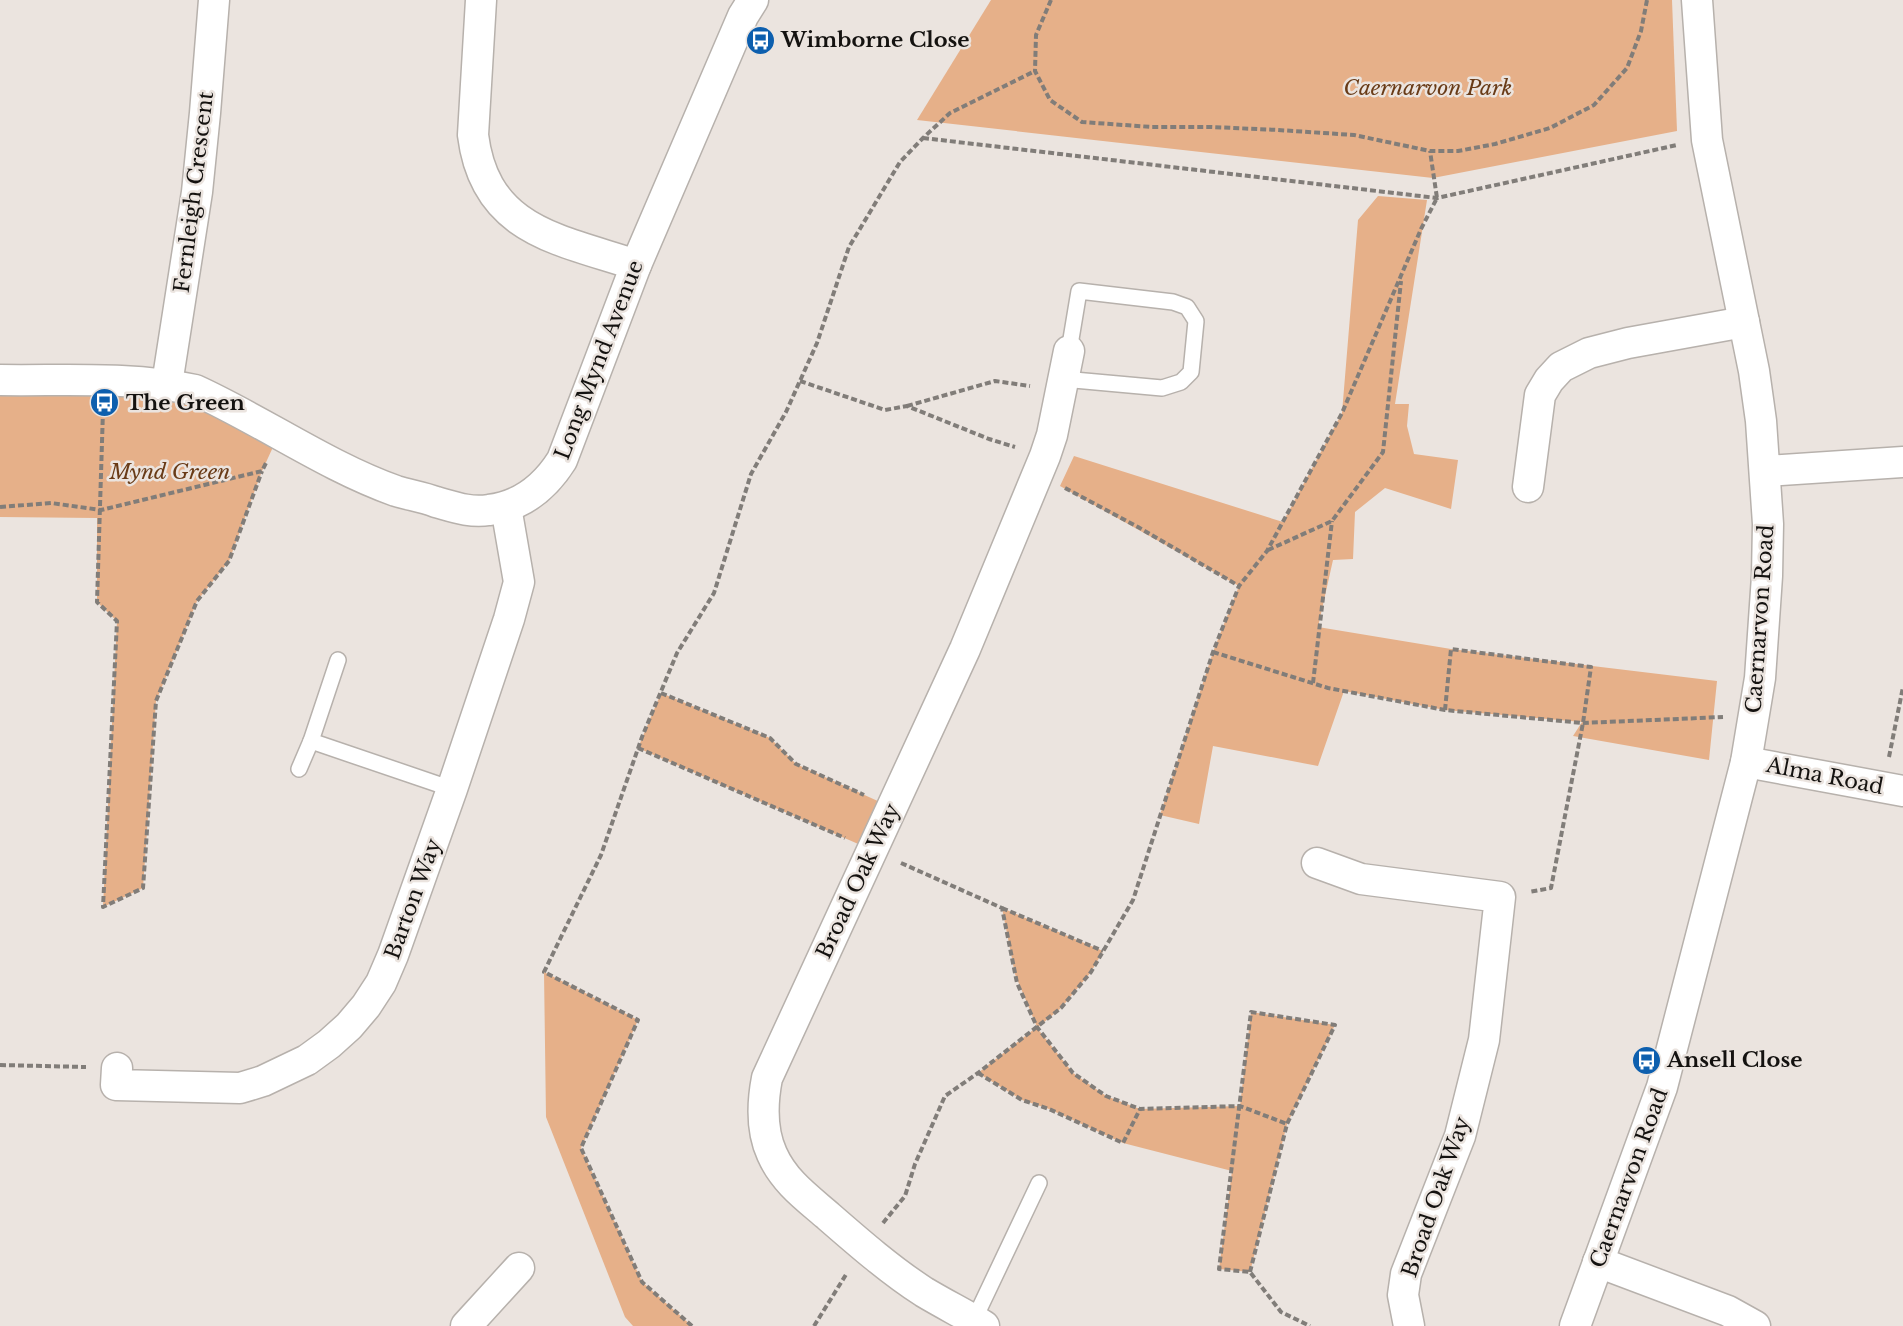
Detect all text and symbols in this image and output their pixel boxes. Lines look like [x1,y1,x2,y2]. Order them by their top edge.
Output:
bus stop icon: Wimborne Close [744,24,776,56]
place label: Wimborne Close [780,27,970,53]
park label: Caernarvon Park [1344,75,1512,101]
street label: Fernleigh Crescent [169,90,219,294]
street label: Long Mynd Avenue [549,257,649,463]
bus stop icon: The Green [89,387,121,419]
place label: The Green [126,390,245,416]
park label: Mynd Green [109,459,230,485]
street label: Caernarvon Road [1740,524,1780,714]
street label: Alma Road [1763,752,1886,800]
street label: Broad Oak Way [811,799,906,963]
street label: Barton Way [379,835,447,963]
bus stop icon: Ansell Close [1630,1044,1662,1076]
place label: Ansell Close [1666,1047,1803,1073]
street label: Caernarvon Road [1584,1085,1674,1271]
street label: Broad Oak Way [1396,1113,1476,1281]

